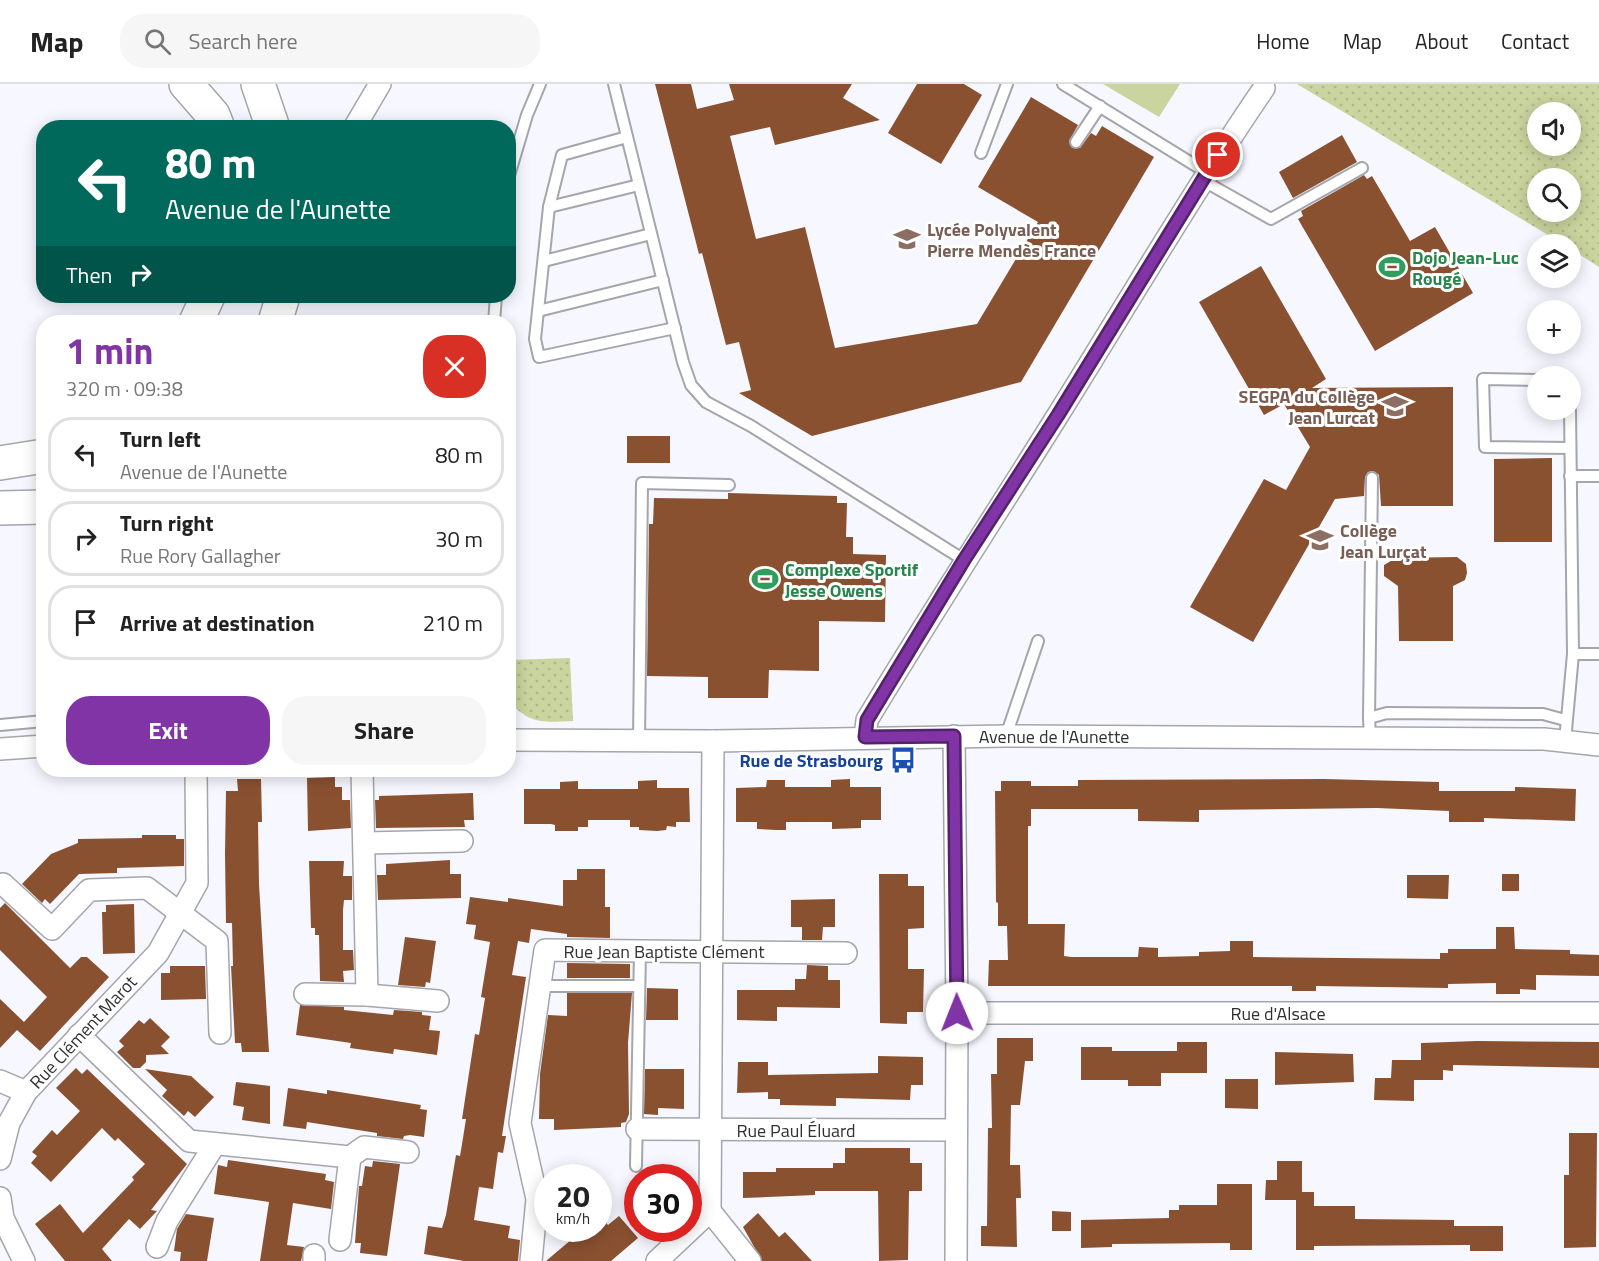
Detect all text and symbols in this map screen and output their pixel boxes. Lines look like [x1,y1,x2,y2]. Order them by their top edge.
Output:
search box [120,14,540,68]
text: Map [30,20,84,63]
text: Search here [189,24,298,58]
icon: search [141,25,174,58]
text: Home [1256,25,1310,57]
text: Map [1343,25,1382,57]
text: About [1415,25,1468,57]
text: Contact [1501,25,1569,57]
map controls [1527,102,1581,420]
button: sound [1527,102,1581,156]
pin [1192,129,1243,180]
text: 80 m [165,130,257,194]
icon: arrive [1201,138,1234,171]
icon: left [66,144,144,222]
button: search [1527,168,1581,222]
text: Avenue de l'Aunette [165,188,391,229]
place label: Lycée Polyvalent Pierre Mendès France [927,216,1096,264]
school or university icon: Lycée Polyvalent Pierre Mendès France [892,224,922,254]
button: layers [1527,234,1581,288]
place label: Dojo Jean-Luc Rougé [1412,244,1519,292]
sports icon: Dojo Jean-Luc Rougé [1377,252,1407,282]
text: Then [66,258,112,292]
icon: right [124,258,157,291]
button: + [1527,300,1581,354]
text: 1 min [66,323,153,378]
button: close [423,335,486,398]
button: − [1527,366,1581,420]
text: 320 m · 09:38 [66,373,183,404]
place label: SEGPA du Collège Jean Lurcat [1239,383,1375,431]
school or university icon: SEGPA du Collège Jean Lurcat [1380,391,1410,421]
text: Turn left [120,422,201,456]
icon: left [69,438,102,471]
text: 80 m [435,438,483,472]
text: Avenue de l'Aunette [120,456,287,487]
text: Turn right [120,506,214,540]
place label: Collège Jean Lurçat [1340,517,1427,565]
icon: right [69,522,102,555]
text: 30 m [435,522,483,556]
school or university icon: Collège Jean Lurçat [1305,525,1335,555]
text: Rue Rory Gallagher [120,540,281,571]
place label: Complexe Sportif Jesse Owens [785,556,919,604]
sports icon: Complexe Sportif Jesse Owens [750,564,780,594]
icon: arrive [69,606,102,639]
text: Arrive at destination [120,606,315,640]
text: 210 m [423,606,483,640]
button: Exit [66,696,270,765]
button: Share [282,696,486,765]
street label: Avenue de l'Aunette [979,723,1129,750]
bus stop icon: Rue de Strasbourg [888,745,918,775]
place label: Rue de Strasbourg [739,747,883,774]
street label: Rue Jean Baptiste Clément [563,938,765,965]
street label: Rue Clément Marot [23,969,143,1095]
position arrow [925,981,989,1045]
street label: Rue d'Alsace [1230,1000,1326,1027]
street label: Rue Paul Éluard [736,1117,856,1144]
speed limit sign: 30 [624,1164,702,1242]
text: 20 [556,1173,590,1219]
text: km/h [556,1207,590,1230]

